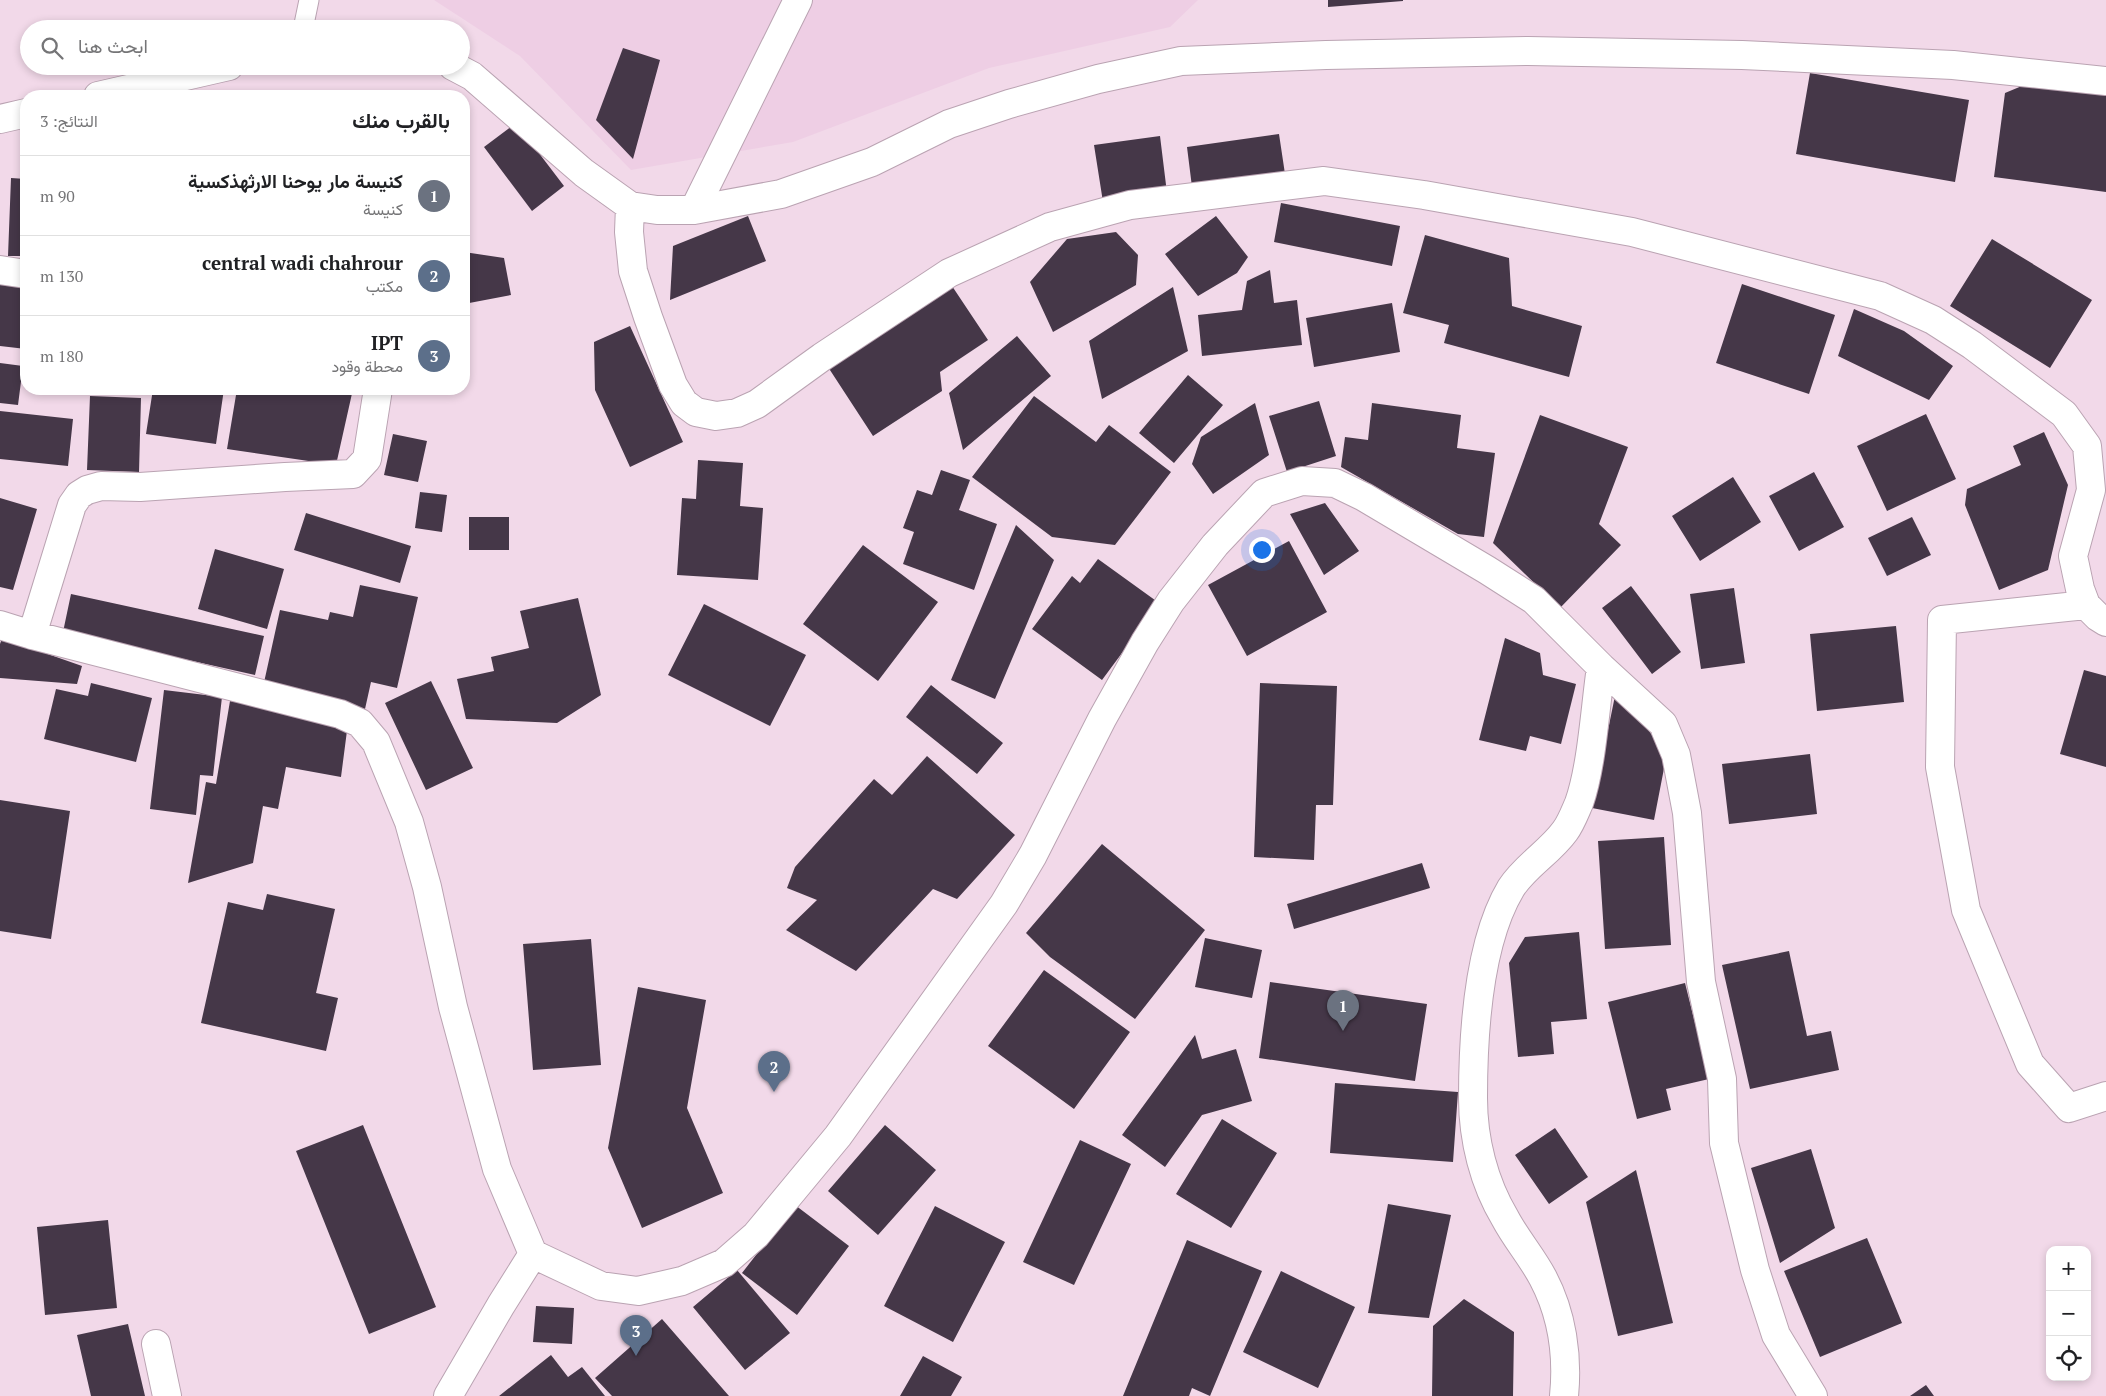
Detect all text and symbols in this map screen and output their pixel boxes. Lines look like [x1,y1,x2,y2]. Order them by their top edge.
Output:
search box [20,20,470,75]
text: ابحث هنا [78,33,148,58]
icon: search [38,34,66,62]
text: بالقرب منك [352,106,450,134]
text: النتائج: 3 [40,110,98,132]
text: كنيسة مار يوحنا الارثهذكسية [188,168,403,193]
text: 90 m [40,185,75,207]
text: 1 [429,185,439,207]
text: كنيسة [363,198,403,220]
text: central wadi chahrour [202,250,403,275]
text: 130 m [40,265,83,287]
text: 2 [429,265,439,287]
text: مكتب [366,275,403,297]
text: IPT [371,330,403,355]
text: 180 m [40,345,83,367]
text: 3 [429,345,439,367]
text: محطة وقود [331,355,403,377]
your location [1249,537,1275,563]
pin: 1 [1327,990,1359,1031]
pin: 2 [758,1051,790,1092]
map controls [2046,1246,2091,1381]
button: + [2046,1246,2091,1291]
button: − [2046,1291,2091,1336]
pin: 3 [620,1315,652,1356]
button: locate [2046,1336,2091,1381]

